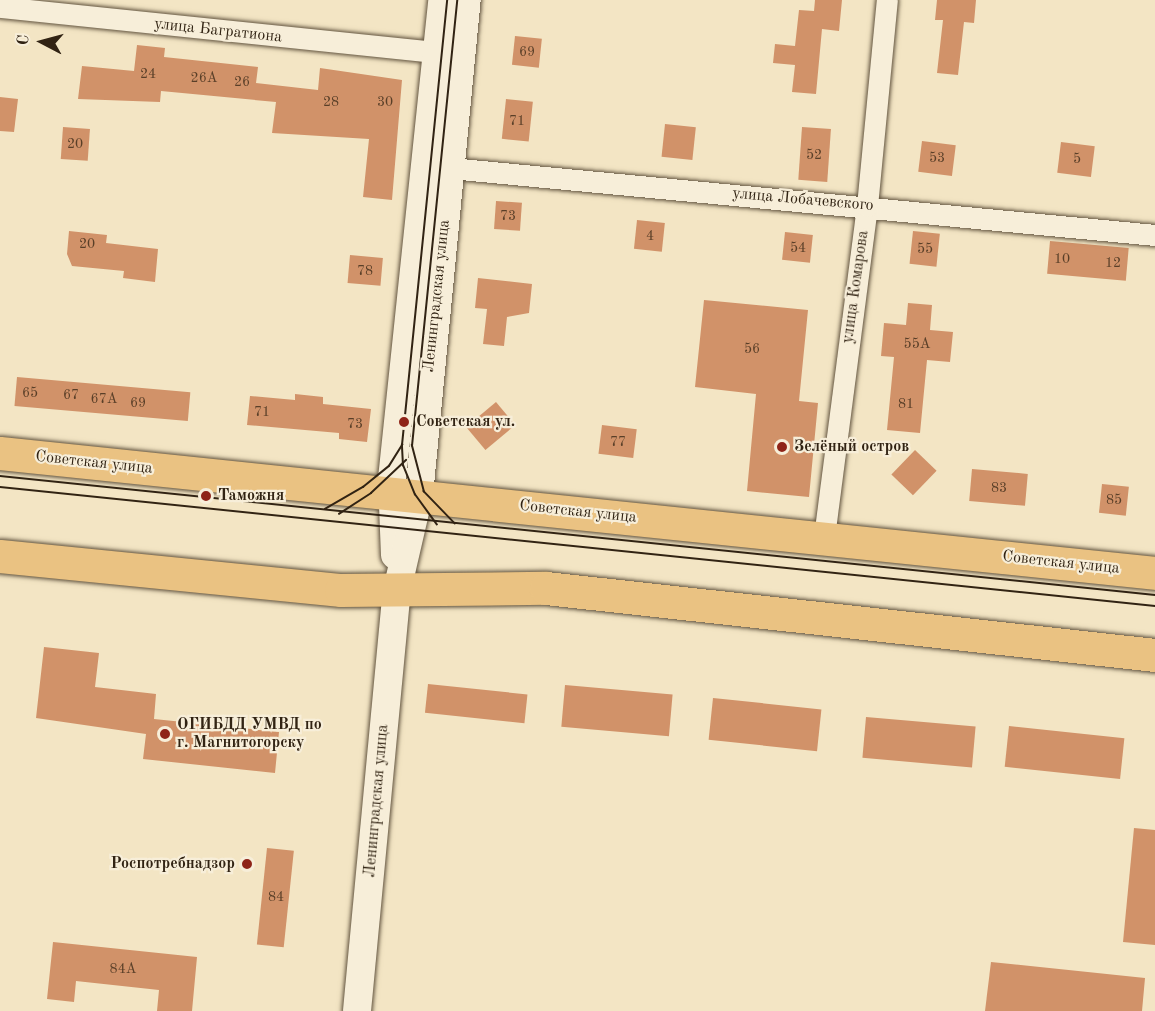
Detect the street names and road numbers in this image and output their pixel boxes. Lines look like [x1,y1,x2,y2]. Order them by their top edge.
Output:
street label: улица Багратиона [153,15,283,47]
street label: улица Лобачевского [732,184,874,216]
street label: Ленинградская улица [419,219,455,373]
street label: улица Комарова [839,229,873,345]
street label: Советская улица [34,447,154,479]
street label: Советская улица [518,496,638,528]
street label: Советская улица [1001,547,1121,579]
street label: Ленинградская улица [361,724,393,878]

